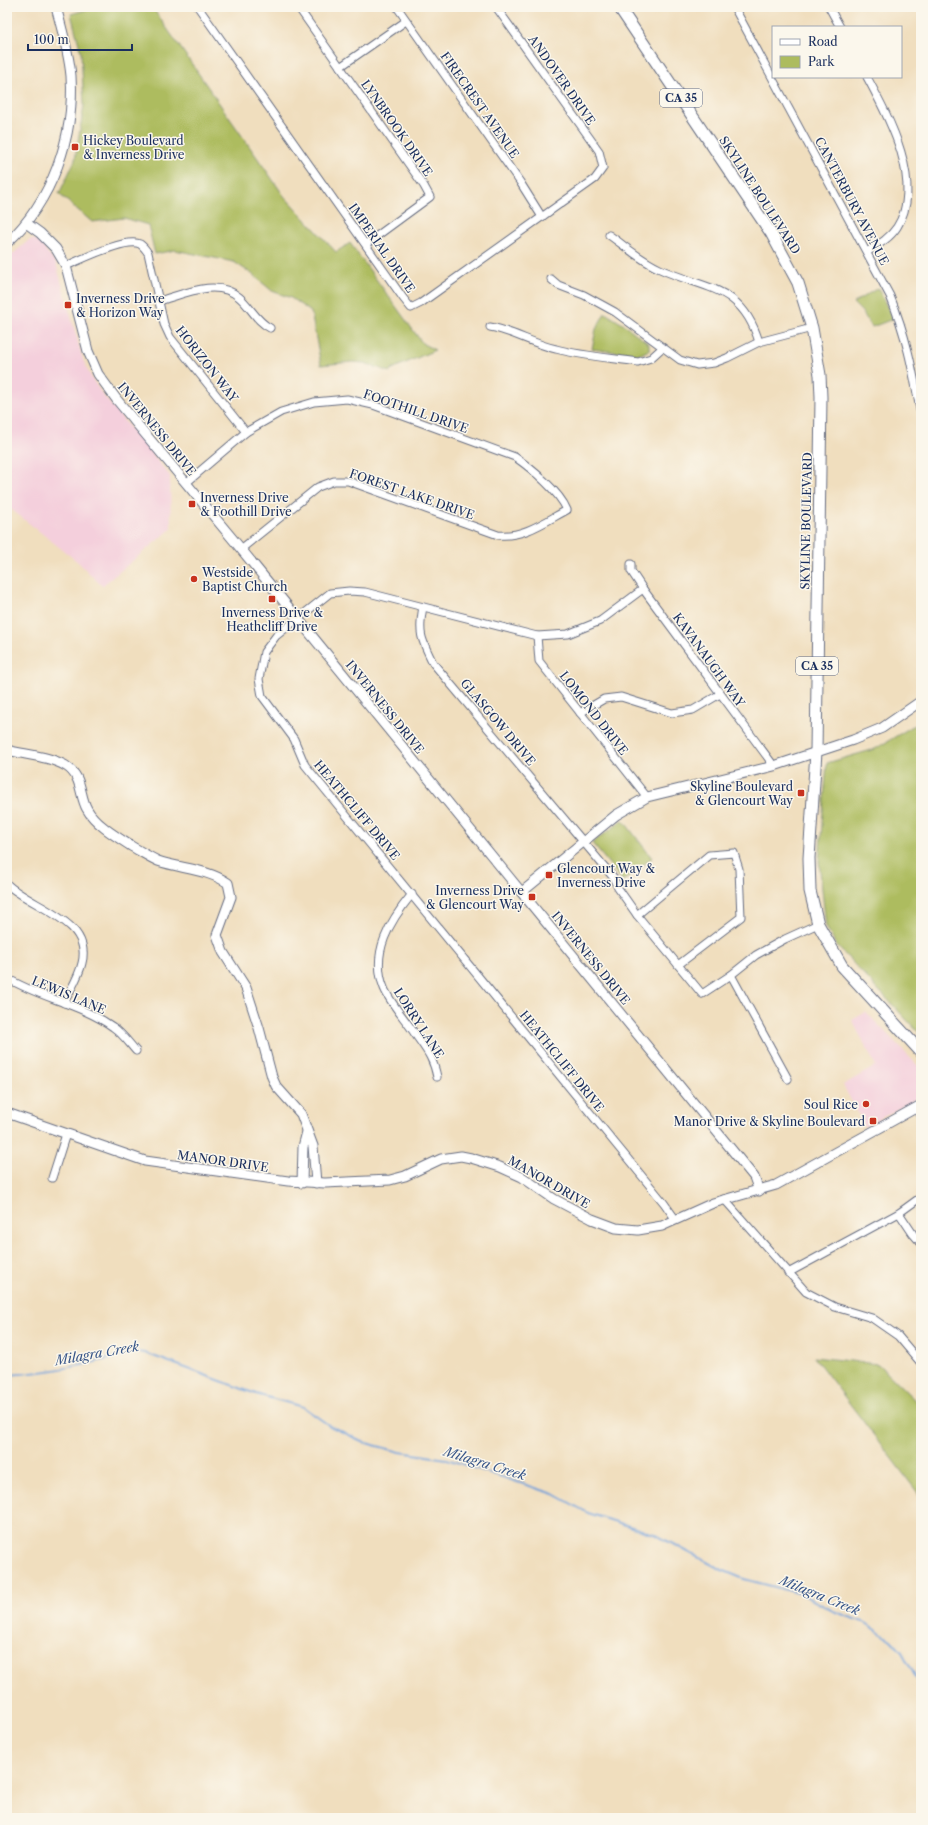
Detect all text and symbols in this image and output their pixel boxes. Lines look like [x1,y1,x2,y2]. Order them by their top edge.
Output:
scale bar [28,26,132,52]
legend [772,26,902,78]
street label: ANDOVER DRIVE [525,31,599,128]
text: 100 m [34,32,69,47]
text: Road [808,34,838,49]
street label: FIRECREST AVENUE [438,49,522,161]
text: Park [808,54,835,69]
street label: LYNBROOK DRIVE [358,77,436,179]
road number: CA 35 [660,89,702,107]
place label: Hickey Boulevard & Inverness Drive [83,133,185,162]
street label: SKYLINE BOULEVARD [716,133,804,257]
street label: CANTERBURY AVENUE [812,134,892,268]
marker: Hickey Boulevard & Inverness Drive [70,142,80,152]
street label: IMPERIAL DRIVE [346,200,418,296]
place label: Inverness Drive & Horizon Way [76,291,165,320]
marker: Inverness Drive & Horizon Way [63,300,73,310]
street label: HORIZON WAY [173,323,242,406]
street label: INVERNESS DRIVE [115,379,199,479]
street label: FOOTHILL DRIVE [362,386,470,436]
street label: SKYLINE BOULEVARD [797,452,815,590]
street label: FOREST LAKE DRIVE [348,466,476,522]
place label: Inverness Drive & Foothill Drive [200,490,292,519]
marker: Inverness Drive & Foothill Drive [187,499,197,509]
place label: Westside Baptist Church [201,565,288,594]
marker: Westside Baptist Church [189,574,199,584]
marker: Inverness Drive & Heathcliff Drive [267,594,277,604]
place label: Inverness Drive & Heathcliff Drive [221,605,323,634]
street label: KAVANAUGH WAY [670,610,748,710]
street label: INVERNESS DRIVE [343,657,427,757]
road number: CA 35 [796,657,838,675]
street label: LOMOND DRIVE [557,668,631,758]
street label: GLASGOW DRIVE [457,676,539,768]
street label: HEATHCLIFF DRIVE [311,757,403,863]
place label: Skyline Boulevard & Glencourt Way [690,779,794,808]
marker: Skyline Boulevard & Glencourt Way [796,788,806,798]
place label: Glencourt Way & Inverness Drive [557,861,655,890]
marker: Glencourt Way & Inverness Drive [544,870,554,880]
place label: Inverness Drive & Glencourt Way [426,883,524,912]
marker: Inverness Drive & Glencourt Way [527,892,537,902]
street label: INVERNESS DRIVE [549,908,633,1008]
street label: LEWIS LANE [30,973,108,1017]
street label: LORRY LANE [391,985,447,1061]
street label: HEATHCLIFF DRIVE [517,1008,607,1114]
place label: Soul Rice [804,1097,858,1112]
marker: Soul Rice [861,1099,871,1109]
place label: Manor Drive & Skyline Boulevard [673,1114,866,1129]
marker: Manor Drive & Skyline Boulevard [868,1116,878,1126]
street label: MANOR DRIVE [176,1147,270,1175]
street label: MANOR DRIVE [505,1153,593,1211]
water label: Milagra Creek [52,1338,140,1369]
water label: Milagra Creek [440,1442,528,1483]
water label: Milagra Creek [776,1571,863,1618]

